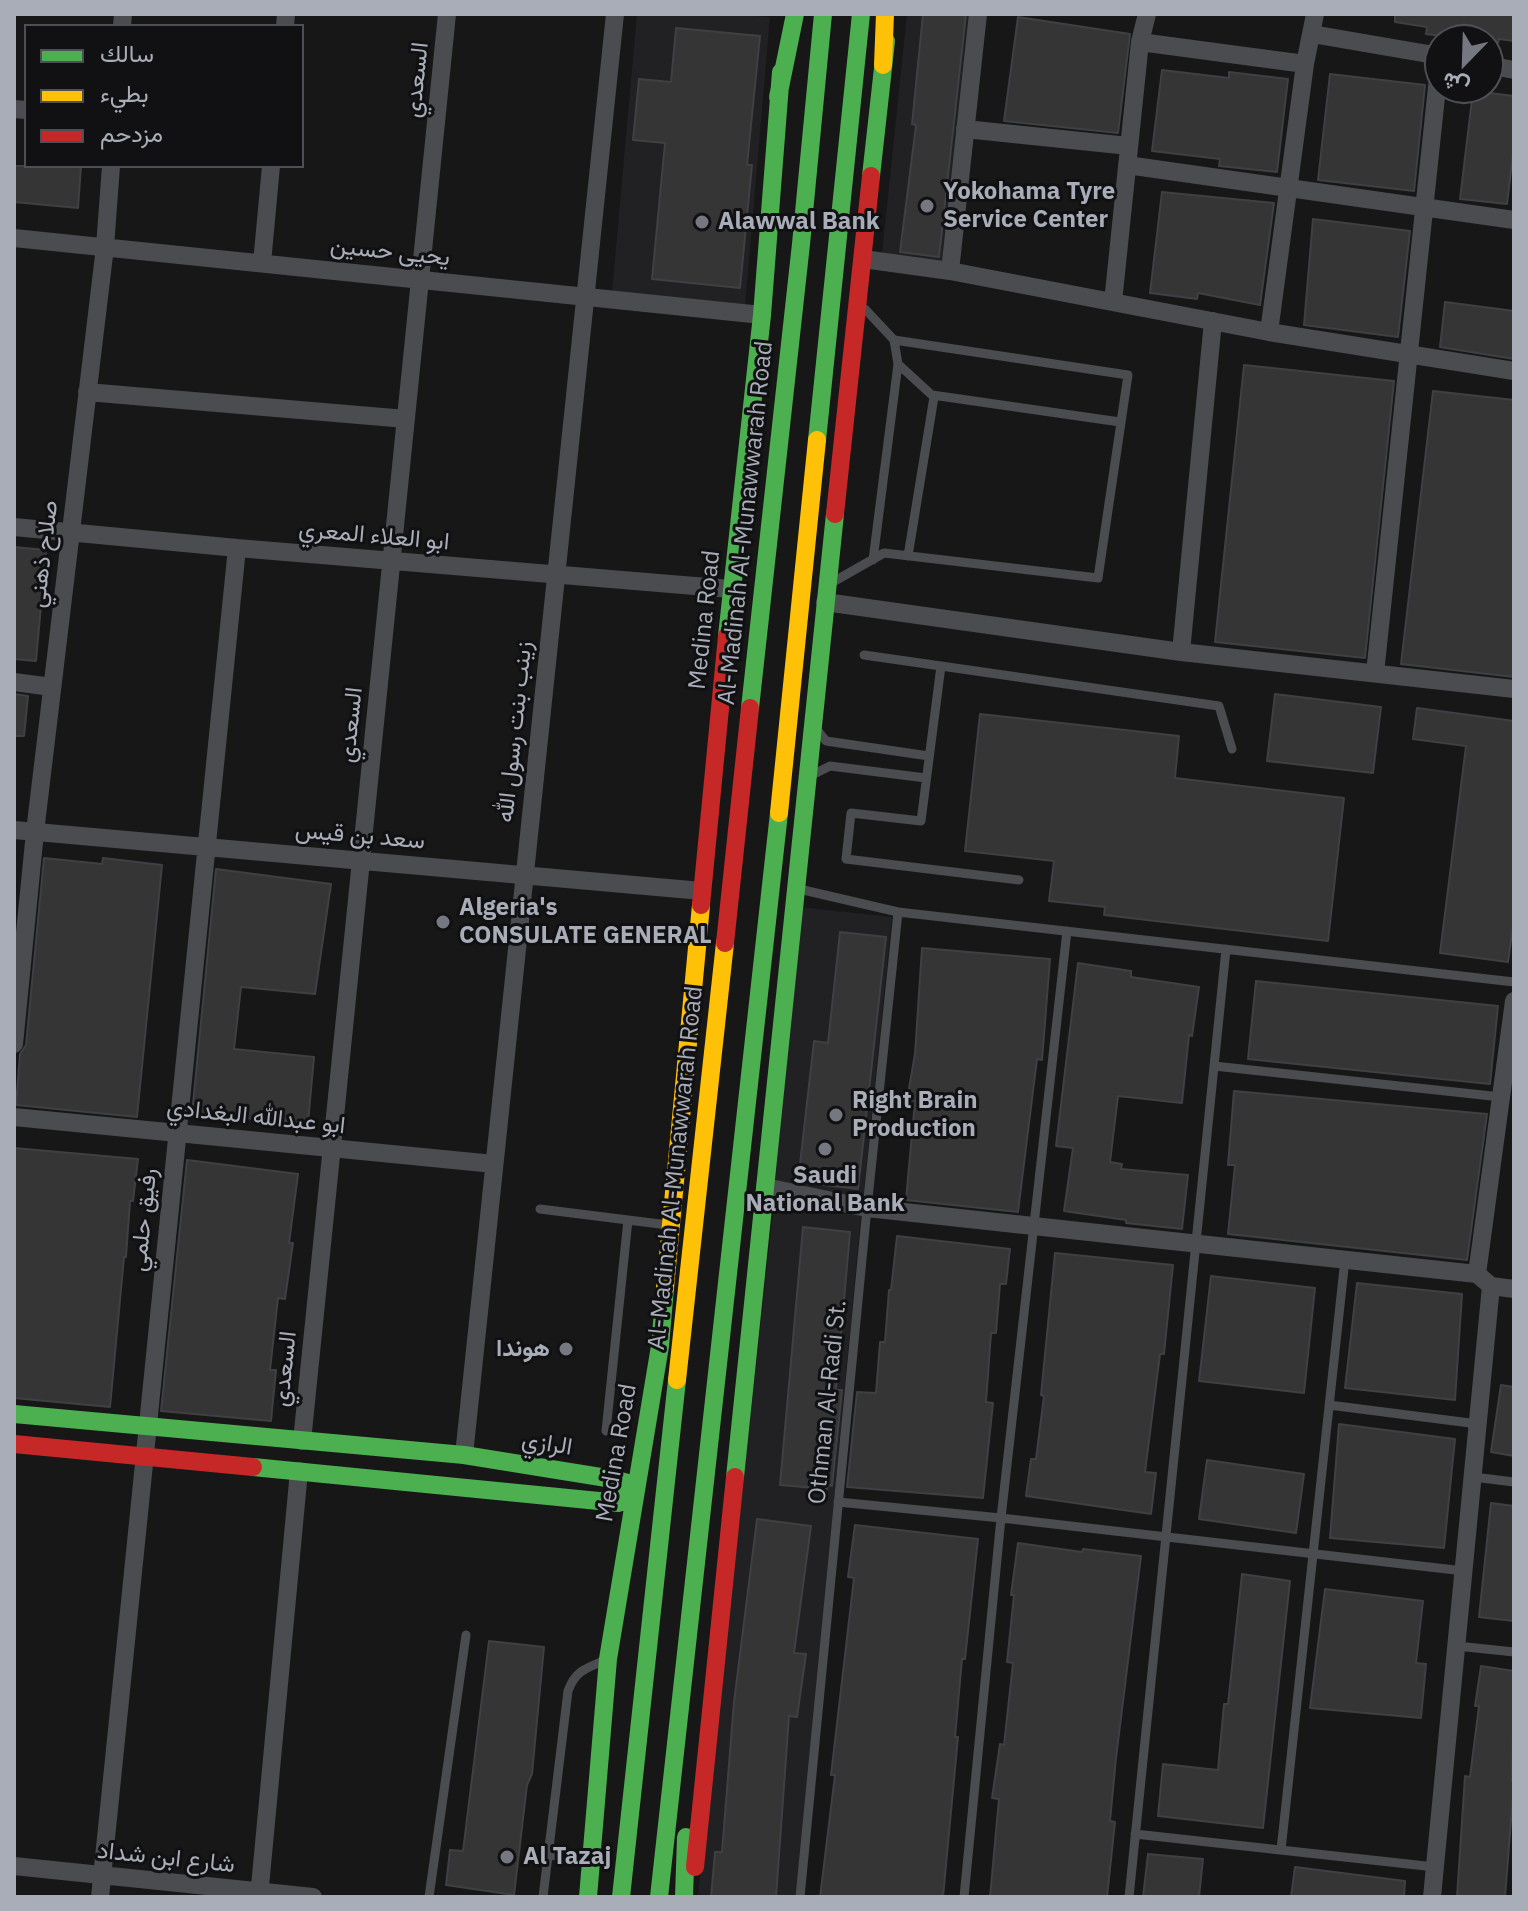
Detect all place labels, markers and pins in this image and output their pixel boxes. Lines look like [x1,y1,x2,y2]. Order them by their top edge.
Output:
place label: Yokohama Tyre Service Center [943,178,1115,234]
marker: Yokohama Tyre Service Center [918,197,936,215]
place label: Alawwal Bank [718,208,880,236]
marker: Alawwal Bank [693,213,711,231]
place label: Algeria's CONSULATE GENERAL [459,894,712,950]
marker: Algeria's CONSULATE GENERAL [434,913,452,931]
place label: Right Brain Production [852,1087,978,1143]
marker: Right Brain Production [827,1106,845,1124]
marker: Saudi National Bank [816,1140,834,1158]
place label: Saudi National Bank [745,1162,905,1218]
place label: هوندا [496,1335,550,1363]
marker: هوندا [557,1340,575,1358]
place label: Al Tazaj [523,1843,611,1871]
marker: Al Tazaj [498,1848,516,1866]

